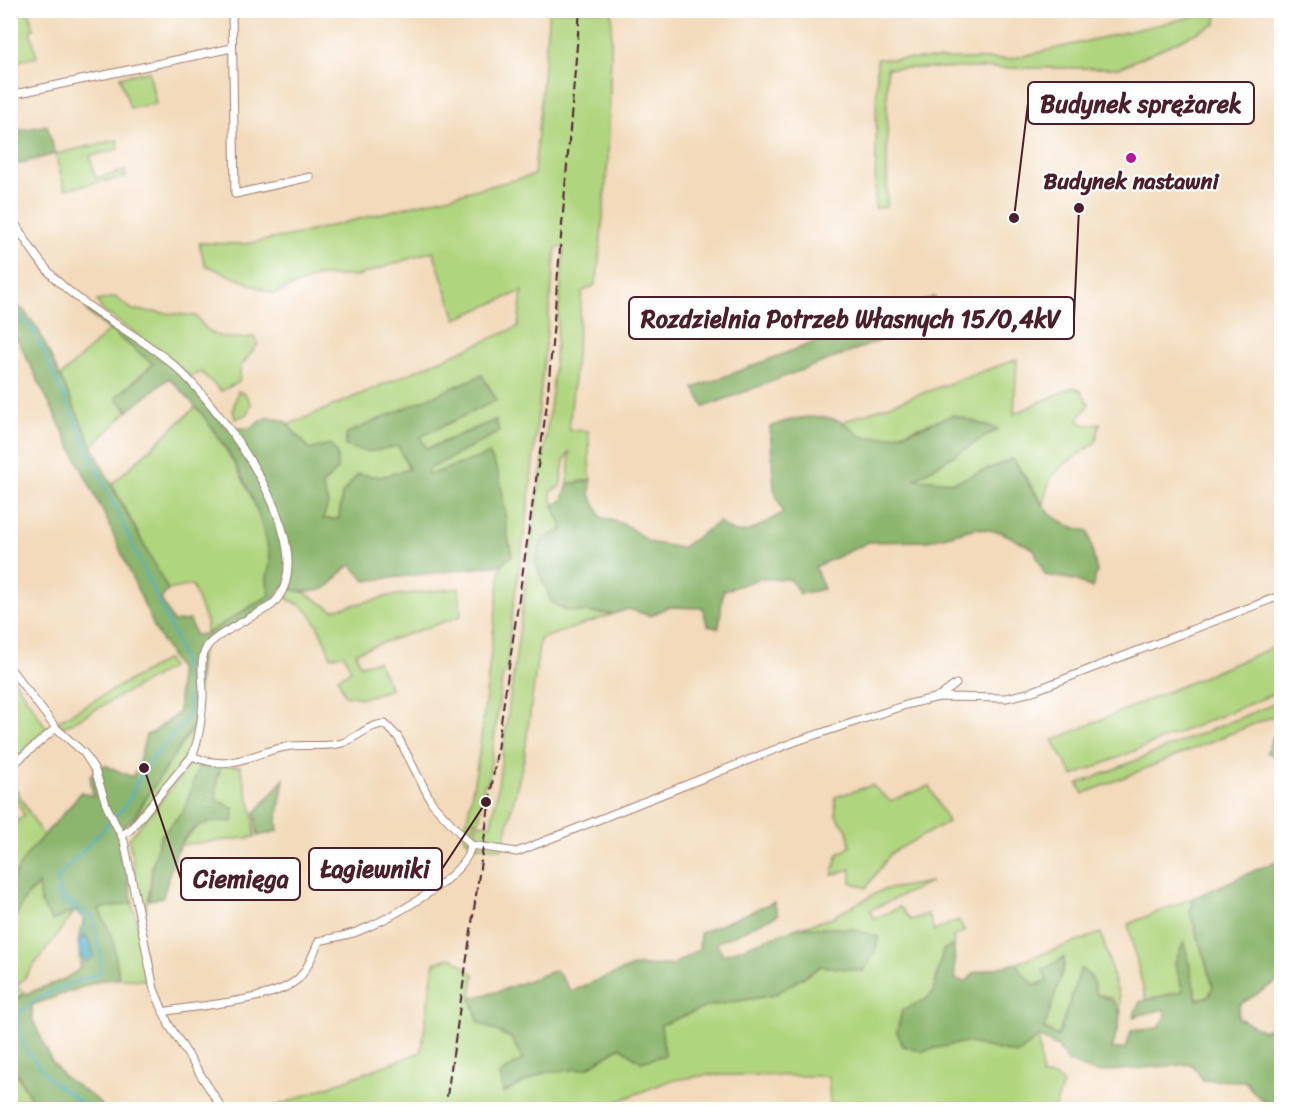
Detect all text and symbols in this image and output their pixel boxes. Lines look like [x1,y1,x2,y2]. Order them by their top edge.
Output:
callout: Budynek sprężarek [1028,82,1254,124]
text: Budynek sprężarek [1040,83,1242,125]
marker: Budynek nastawni [1124,151,1138,165]
place label: Budynek nastawni [1043,162,1220,201]
callout: Rozdzielnia Potrzeb Własnych 15/0,4kV [629,297,1074,339]
text: Rozdzielnia Potrzeb Własnych 15/0,4kV [640,298,1062,340]
callout: Łagiewniki [309,848,442,890]
text: Łagiewniki [320,848,431,890]
callout: Ciemięga [181,858,300,900]
text: Ciemięga [192,858,289,900]

